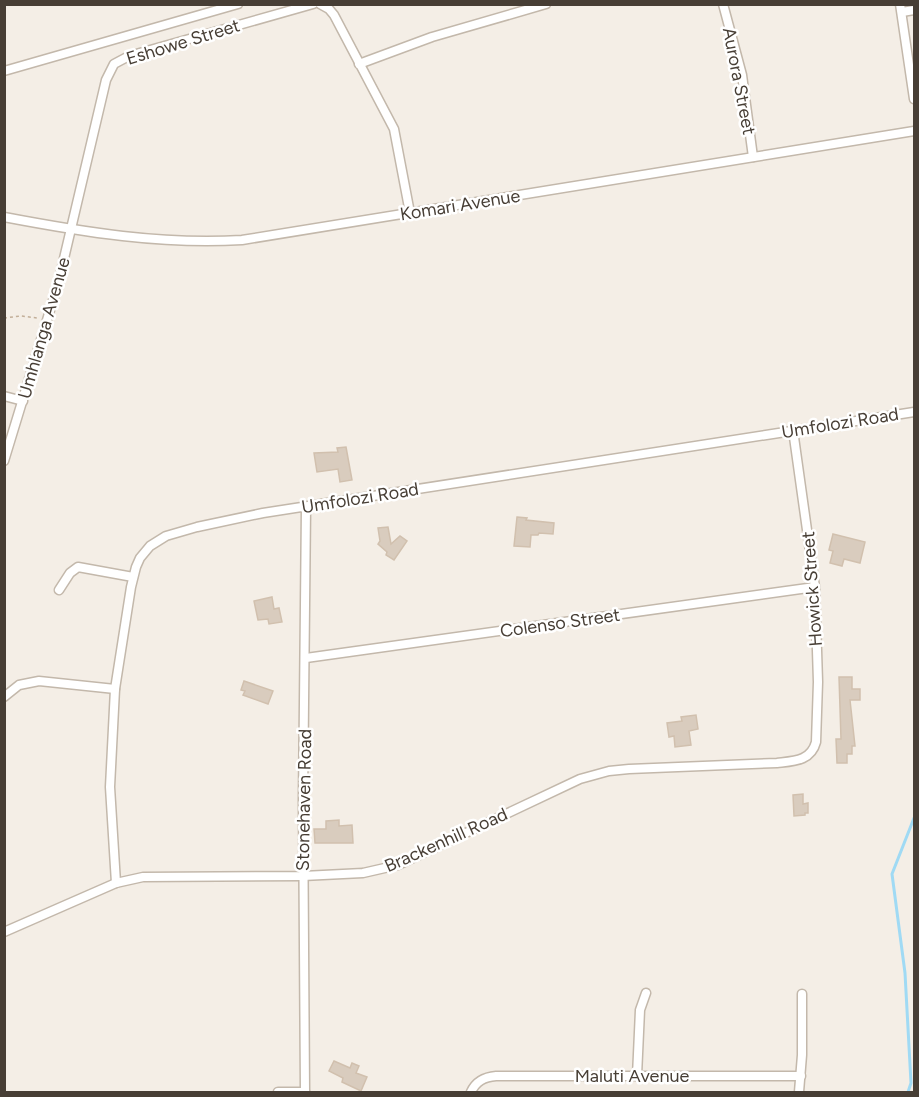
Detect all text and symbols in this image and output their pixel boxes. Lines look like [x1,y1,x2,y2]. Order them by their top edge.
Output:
street label: Eshowe Street [123,14,243,70]
street label: Aurora Street [718,25,760,137]
street label: Komari Avenue [398,185,522,225]
street label: Umhlanga Avenue [13,254,75,401]
street label: Umfolozi Road [780,403,900,443]
street label: Umfolozi Road [300,478,420,518]
street label: Howick Street [797,531,827,647]
street label: Colenso Street [499,604,622,642]
street label: Stonehaven Road [292,729,316,871]
street label: Brackenhill Road [381,803,511,877]
street label: Maluti Avenue [575,1065,690,1087]

